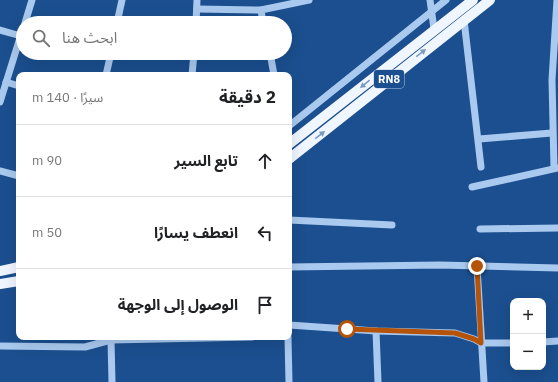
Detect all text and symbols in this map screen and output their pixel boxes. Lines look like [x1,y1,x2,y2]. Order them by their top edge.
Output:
search box [16,16,292,60]
icon: search [30,27,52,49]
text: ابحث هنا [62,28,117,47]
one-way arrow [415,49,426,58]
road number: RN8 [374,70,404,88]
one-way arrow [359,80,370,89]
text: 2 دقيقة [219,86,276,108]
text: سيرًا · 140 m [32,89,103,106]
one-way arrow [314,131,325,139]
icon: ahead [254,150,276,172]
text: تابع السير [174,151,238,170]
text: 90 m [32,152,62,169]
icon: left [254,222,276,244]
text: انعطف يسارًا [154,223,238,242]
text: 50 m [32,224,62,241]
route end [468,257,486,275]
icon: arrive [254,294,276,316]
text: الوصول إلى الوجهة [118,295,238,314]
map controls [510,298,546,370]
button: + [510,298,546,334]
route start [338,320,356,338]
button: − [510,334,546,370]

